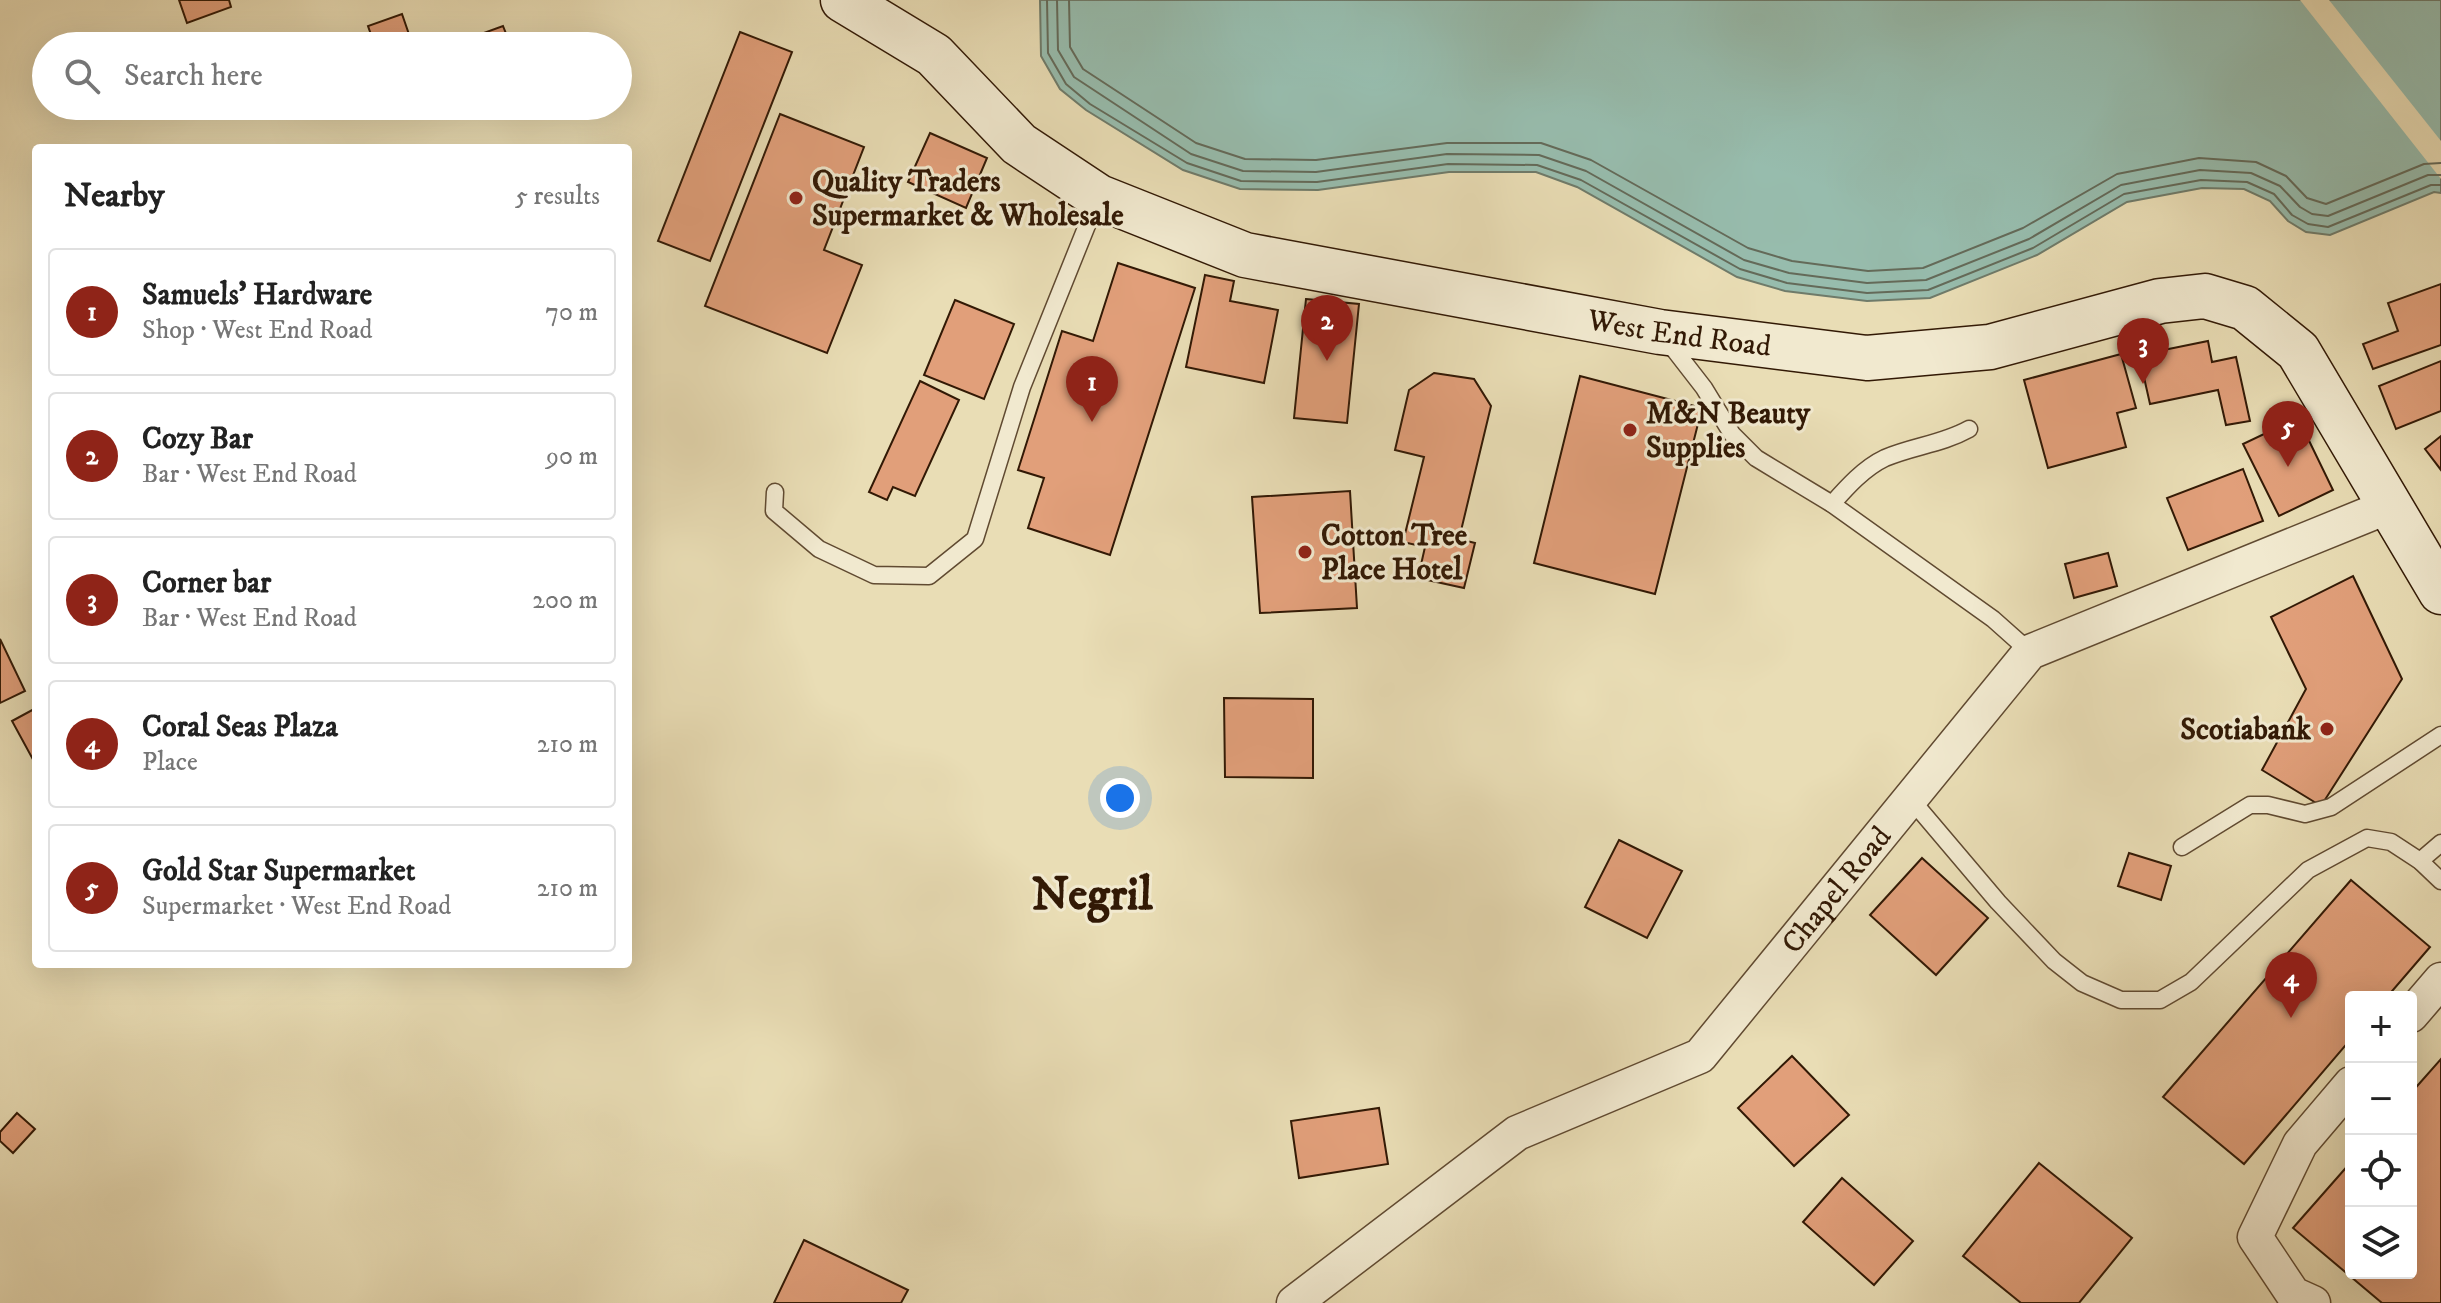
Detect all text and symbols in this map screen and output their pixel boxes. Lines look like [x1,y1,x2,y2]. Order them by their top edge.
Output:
search box [32,32,632,120]
icon: search [60,54,104,98]
text: Search here [124,58,263,95]
place label: Quality Traders Supermarket & Wholesale [812,164,1124,235]
text: Nearby [64,175,165,217]
text: 5 results [515,180,600,213]
marker: Quality Traders Supermarket & Wholesale [787,189,805,207]
text: Samuels' Hardware [142,277,372,314]
pin: 2 [1301,295,1353,361]
text: 1 [87,296,97,329]
text: 70 m [545,296,598,329]
street label: West End Road [1584,302,1773,366]
text: Shop · West End Road [142,314,373,347]
pin: 3 [2117,318,2169,384]
pin: 1 [1066,356,1118,422]
place label: M&N Beauty Supplies [1646,396,1811,467]
pin: 5 [2262,401,2314,467]
text: Cozy Bar [142,421,253,458]
marker: M&N Beauty Supplies [1621,421,1639,439]
text: 2 [86,440,98,473]
text: 90 m [546,440,598,473]
text: Bar · West End Road [142,458,357,491]
place label: Cotton Tree Place Hotel [1321,518,1468,589]
marker: Cotton Tree Place Hotel [1296,543,1314,561]
text: Corner bar [142,565,271,602]
text: 3 [87,584,97,617]
text: 200 m [532,584,598,617]
text: Bar · West End Road [142,602,357,635]
text: Coral Seas Plaza [142,709,338,746]
place label: Scotiabank [2180,712,2312,749]
marker: Scotiabank [2318,720,2336,738]
text: 4 [85,728,99,761]
text: 210 m [537,728,598,761]
text: Place [142,746,198,779]
your location [1100,778,1140,818]
street label: Chapel Road [1774,819,1900,962]
text: Gold Star Supermarket [142,853,415,890]
district label: Negril [1031,867,1154,925]
text: 5 [86,872,98,905]
text: 210 m [537,872,598,905]
text: Supermarket · West End Road [142,890,451,923]
pin: 4 [2265,952,2317,1018]
map controls [2345,991,2417,1279]
button: + [2345,991,2417,1063]
button: − [2345,1063,2417,1135]
button: locate [2345,1135,2417,1207]
button: layers [2345,1207,2417,1279]

